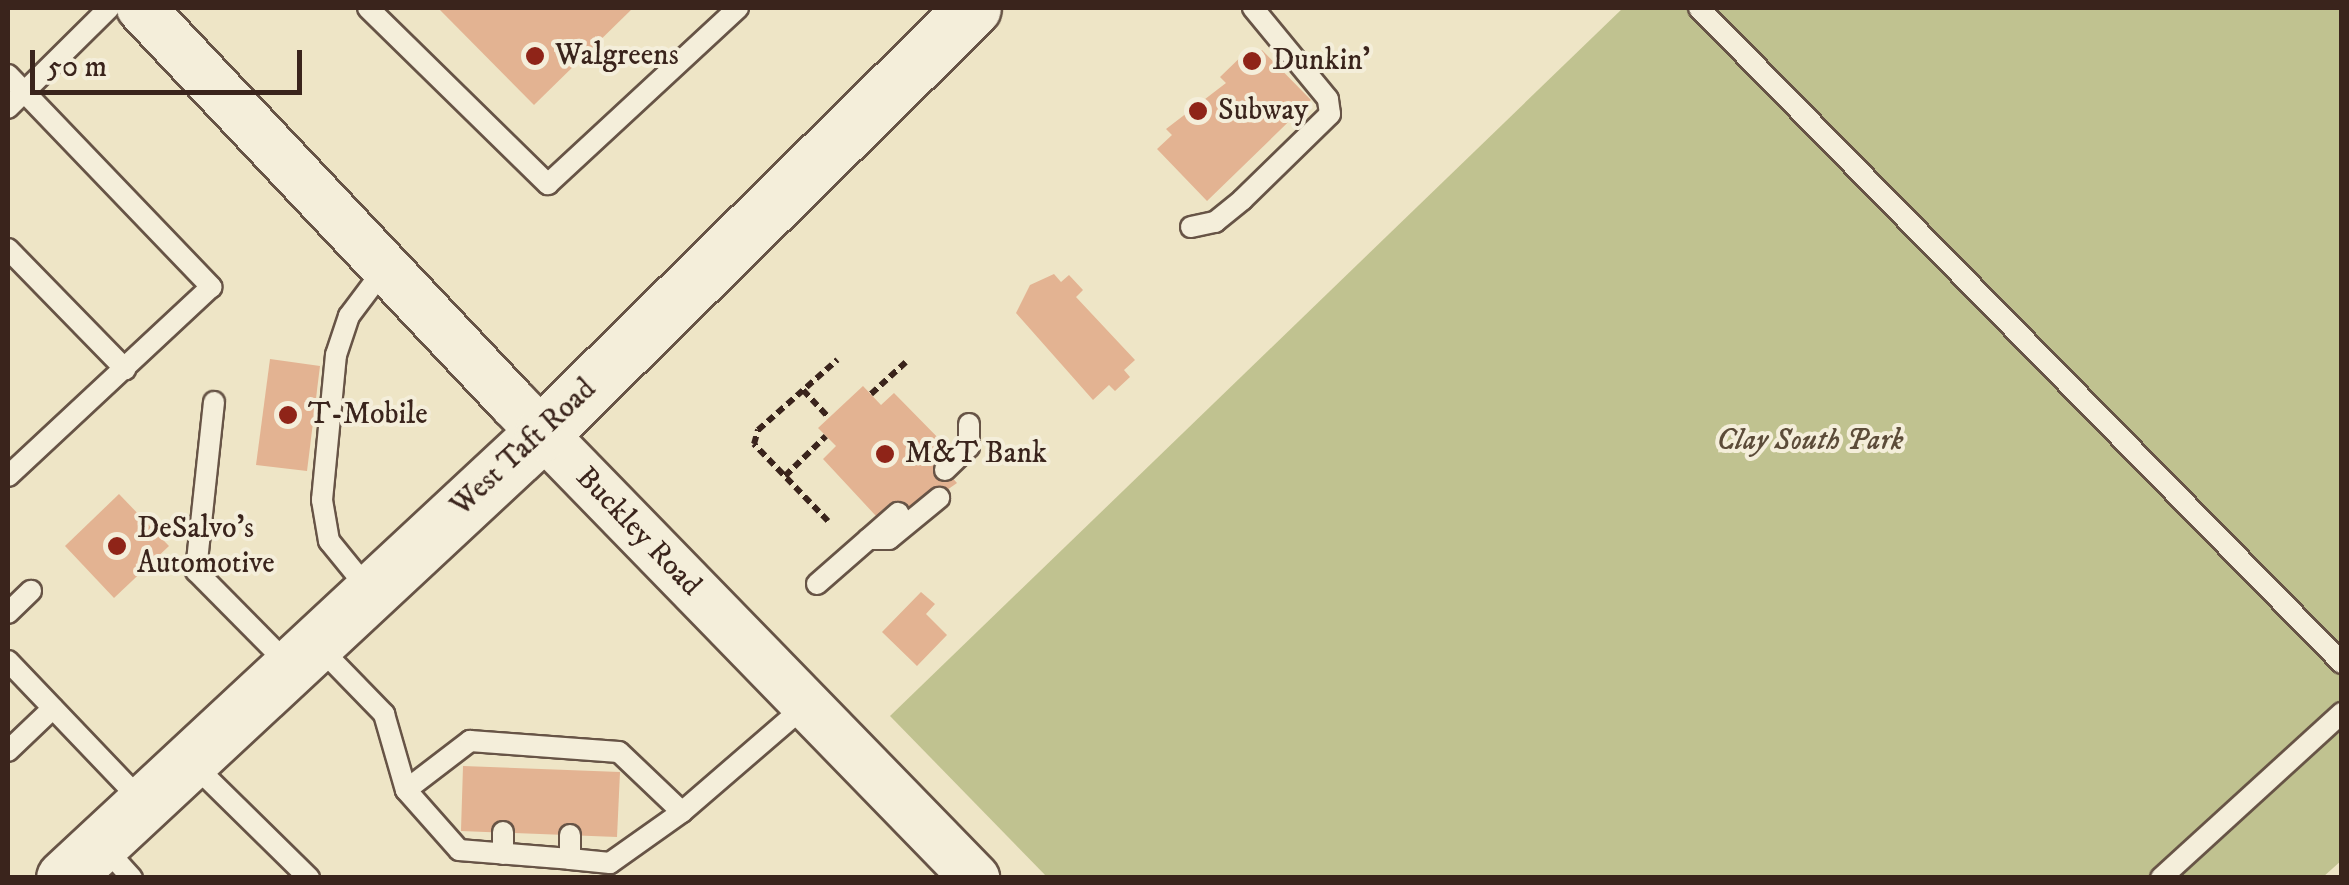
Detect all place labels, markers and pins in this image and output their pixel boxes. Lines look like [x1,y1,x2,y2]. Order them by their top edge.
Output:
place label: Walgreens [555,38,679,74]
place label: Dunkin' [1272,43,1370,79]
marker: Walgreens [524,45,546,67]
marker: Dunkin' [1241,50,1263,72]
place label: Subway [1218,93,1308,129]
marker: Subway [1187,100,1209,122]
place label: T-Mobile [308,397,428,433]
marker: T-Mobile [277,404,299,426]
place label: M&T Bank [905,436,1047,472]
marker: M&T Bank [874,443,896,465]
place label: DeSalvo's Automotive [137,511,275,582]
marker: DeSalvo's Automotive [106,535,128,557]

